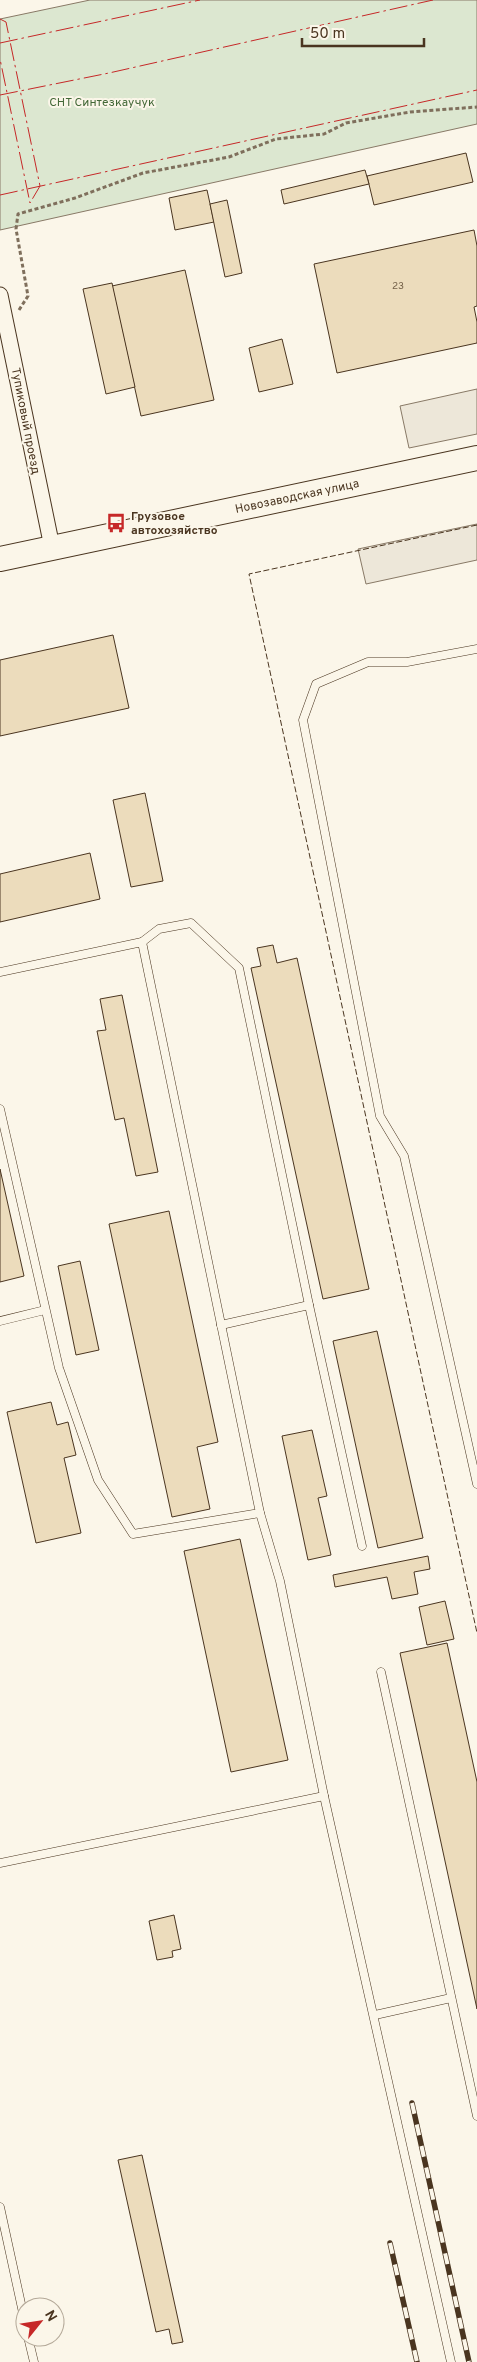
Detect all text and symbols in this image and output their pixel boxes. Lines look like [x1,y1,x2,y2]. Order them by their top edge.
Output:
scale bar [302,15,424,47]
text: 50 m [310,25,345,44]
park label: СНТ Синтезкаучук [49,95,155,111]
house number: 23 [392,280,404,293]
street label: Тупиковый проезд [7,367,43,476]
street label: Новозаводская улица [234,476,361,518]
place label: Грузовое автохозяйство [131,509,218,539]
bus stop icon: Грузовое автохозяйство [105,512,127,534]
north arrow [15,2297,65,2347]
text: N [40,2308,60,2325]

